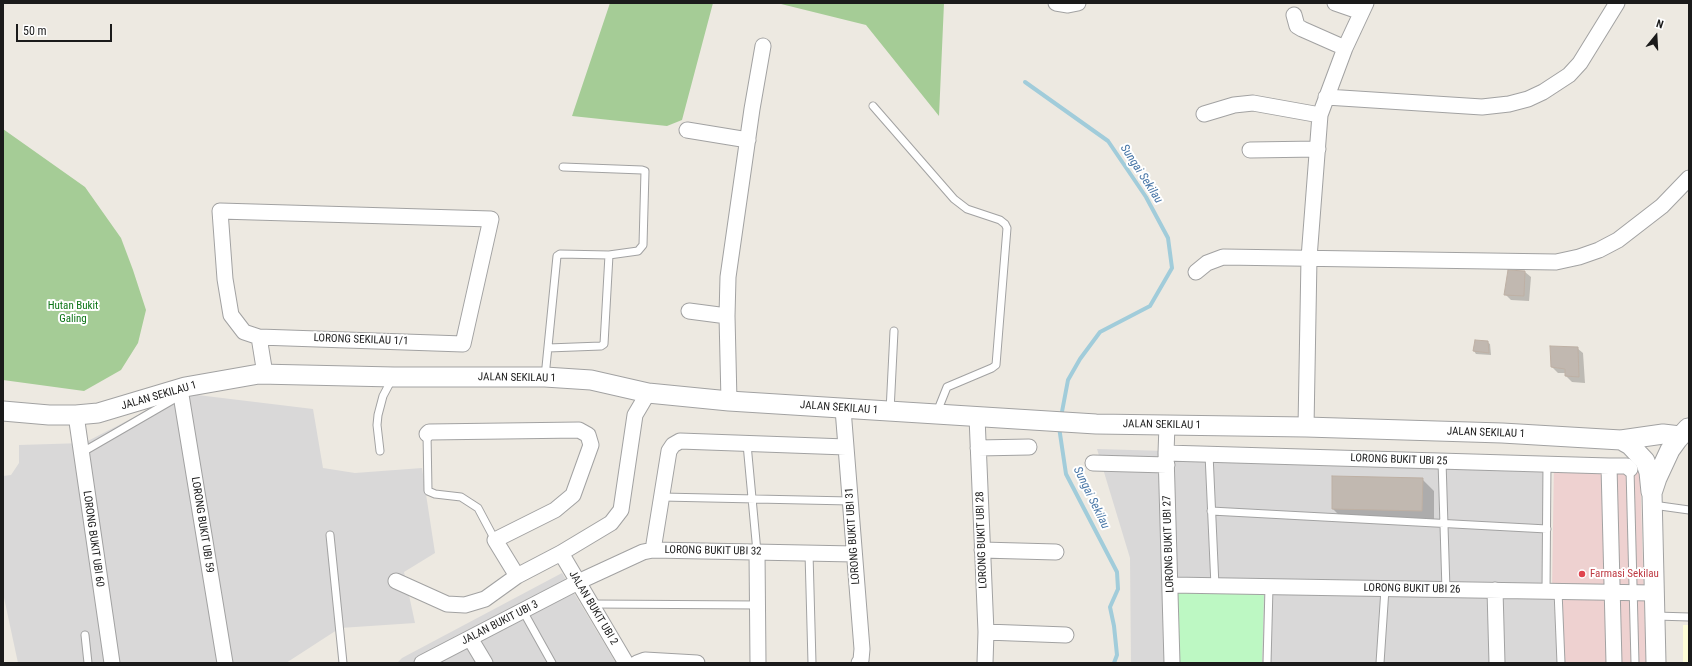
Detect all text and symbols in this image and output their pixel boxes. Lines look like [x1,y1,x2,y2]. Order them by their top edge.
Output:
scale bar [18,16,114,42]
north arrow [1636,16,1676,56]
text: N [1655,17,1665,31]
text: 50 m [23,24,47,38]
water label: Sungai Sekilau [1117,142,1165,206]
park label: Hutan Bukit Galing [48,299,98,325]
street label: LORONG SEKILAU 1/1 [313,332,409,348]
street label: JALAN SEKILAU 1 [478,371,556,385]
street label: JALAN SEKILAU 1 [120,379,198,413]
street label: JALAN SEKILAU 1 [800,399,878,417]
street label: JALAN SEKILAU 1 [1123,418,1201,432]
street label: JALAN SEKILAU 1 [1447,425,1525,441]
street label: LORONG BUKIT UBI 25 [1350,452,1448,468]
water label: Sungai Sekilau [1070,465,1112,531]
street label: LORONG BUKIT UBI 59 [188,476,216,574]
street label: LORONG BUKIT UBI 31 [843,487,863,585]
street label: LORONG BUKIT UBI 60 [80,490,106,588]
street label: LORONG BUKIT UBI 28 [974,491,990,589]
street label: LORONG BUKIT UBI 27 [1161,495,1177,593]
street label: LORONG BUKIT UBI 32 [664,544,762,558]
place label: Farmasi Sekilau [1590,567,1659,581]
street label: JALAN BUKIT UBI 2 [566,568,620,648]
marker: Farmasi Sekilau [1577,569,1587,579]
street label: LORONG BUKIT UBI 26 [1363,582,1461,596]
street label: JALAN BUKIT UBI 3 [459,598,541,648]

